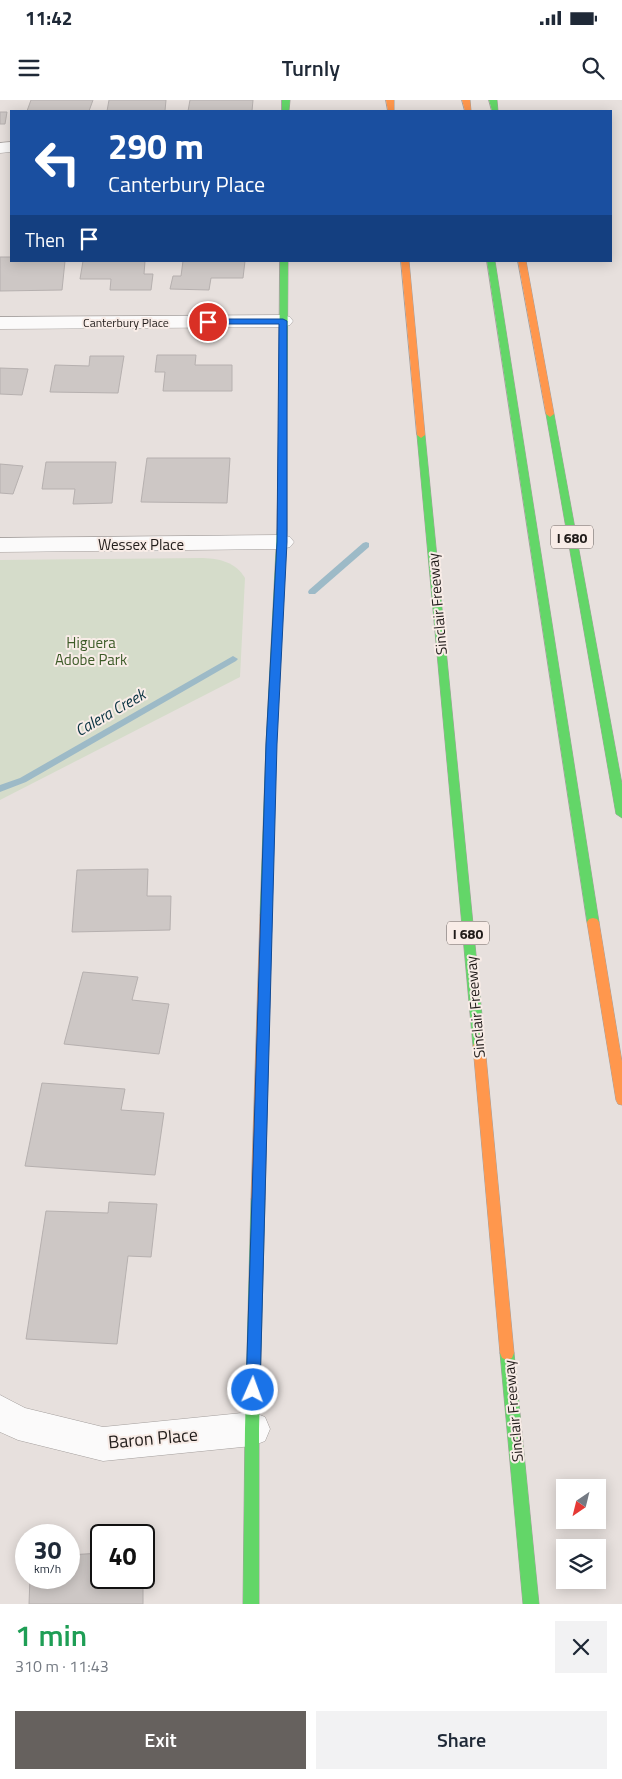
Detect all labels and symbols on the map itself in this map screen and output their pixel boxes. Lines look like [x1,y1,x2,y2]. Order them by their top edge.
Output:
pin [187,301,229,343]
street label: Canterbury Place [83,313,169,332]
road number: I 680 [551,526,593,548]
street label: Wessex Place [98,533,184,556]
street label: Sinclair Freeway [421,552,453,656]
park label: Higuera Adobe Park [55,631,127,671]
water label: Calera Creek [70,681,151,742]
road number: I 680 [447,921,489,944]
street label: Sinclair Freeway [459,955,491,1059]
street label: Sinclair Freeway [497,1359,529,1463]
position arrow [226,1363,278,1415]
street label: Baron Place [107,1421,199,1455]
north arrow [556,1479,606,1529]
speed limit sign: 40 [90,1524,155,1589]

